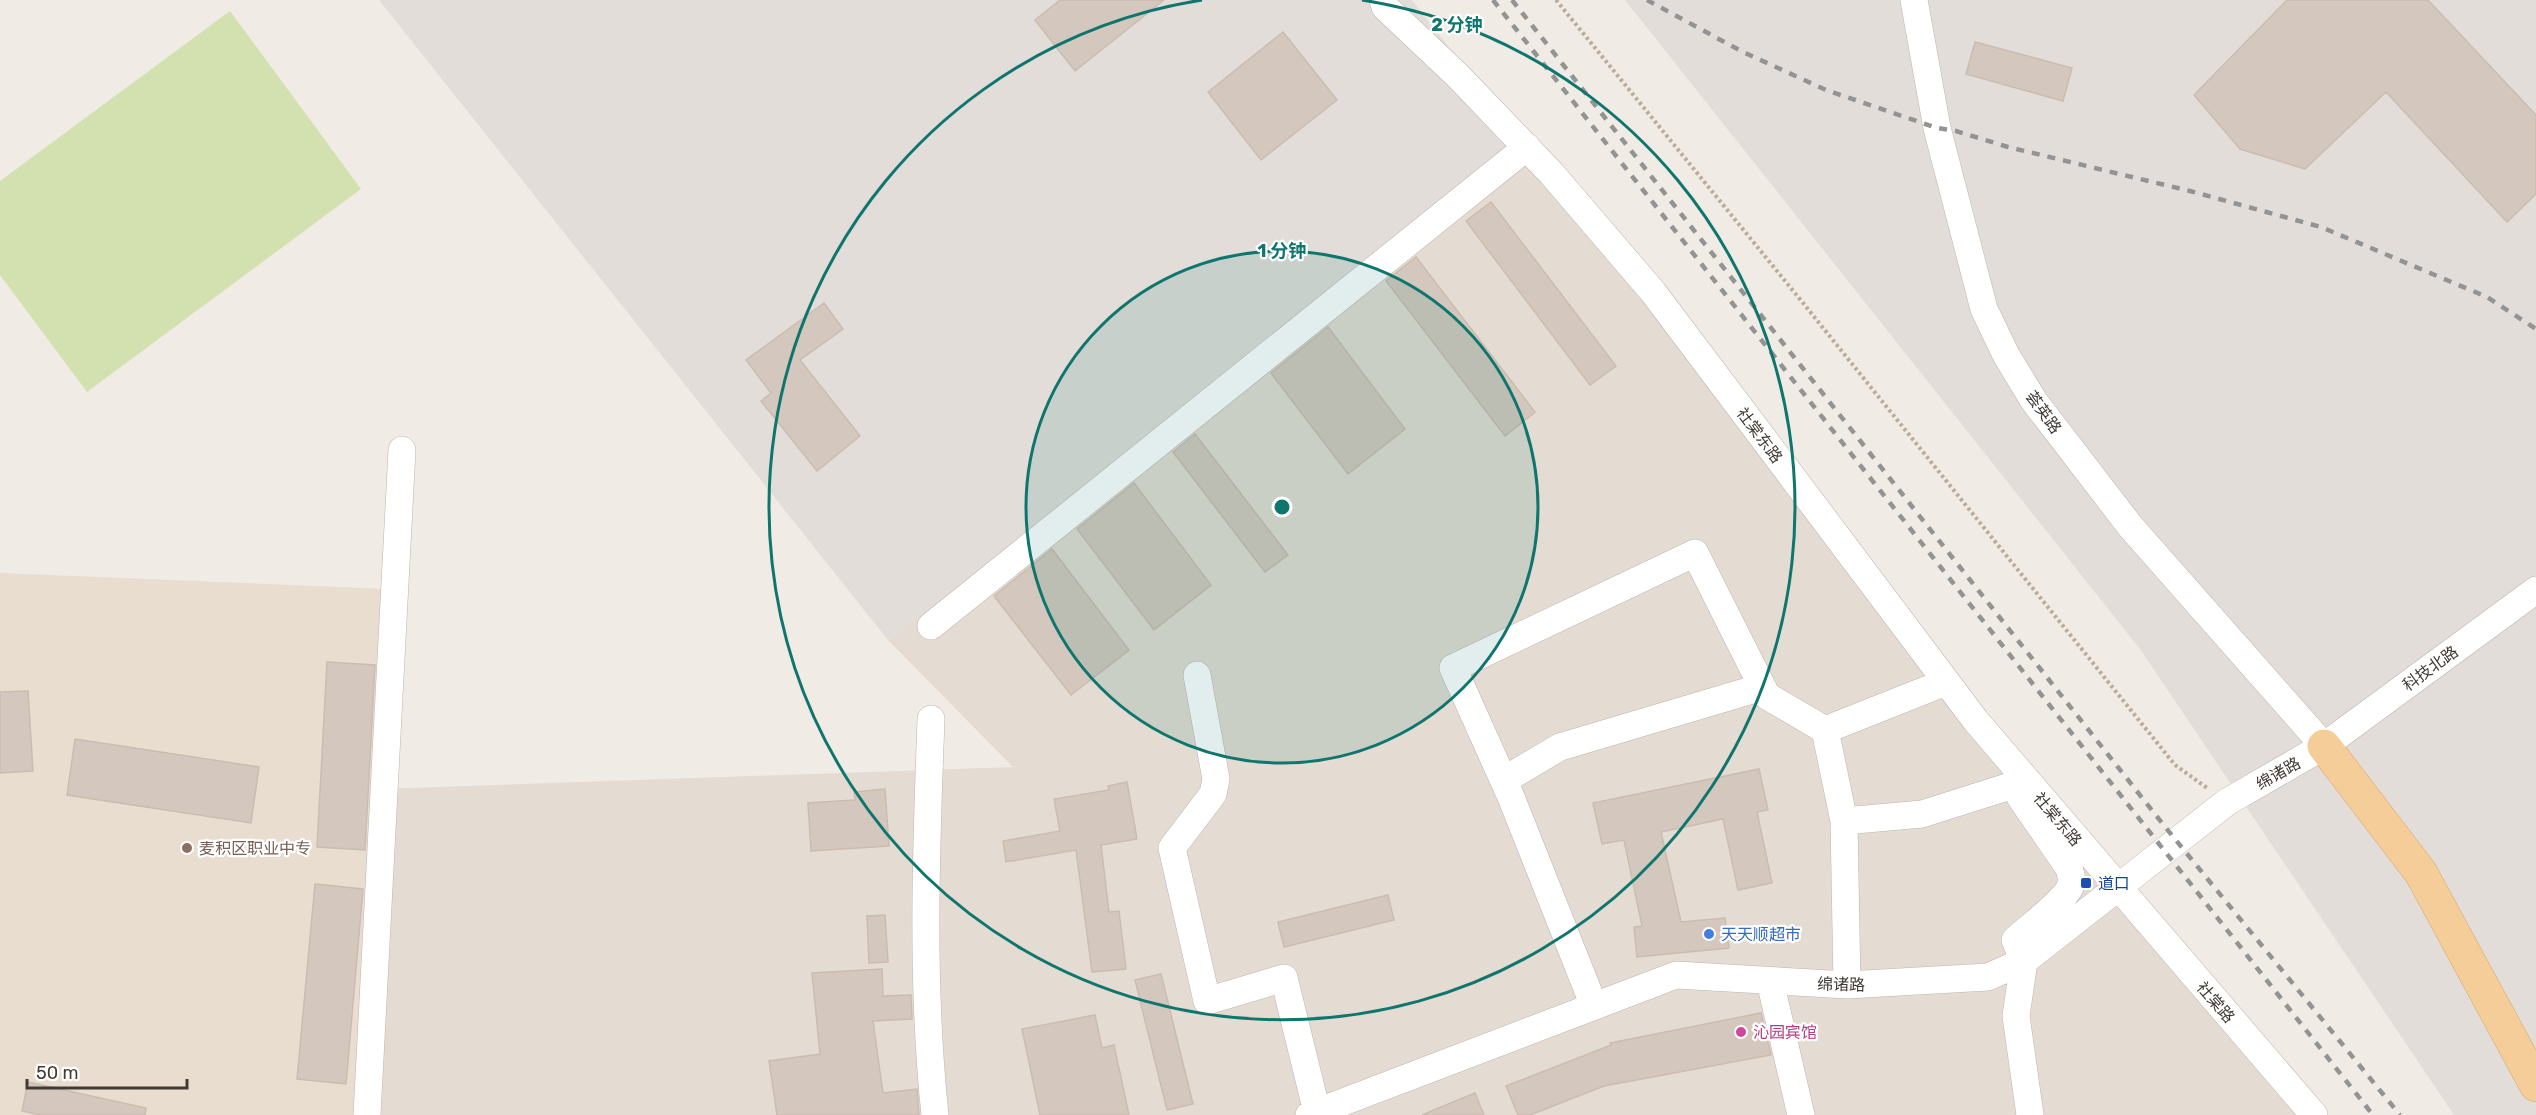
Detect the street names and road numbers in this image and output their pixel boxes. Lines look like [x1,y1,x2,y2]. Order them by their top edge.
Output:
street label: 荟英路 [2022,387,2065,437]
street label: 社棠东路 [1733,404,1786,467]
street label: 科技北路 [2399,642,2462,695]
street label: 绵诸路 [2253,753,2304,794]
street label: 社棠东路 [2030,789,2085,850]
street label: 绵诸路 [1817,975,1865,994]
street label: 社棠路 [2193,978,2239,1027]

